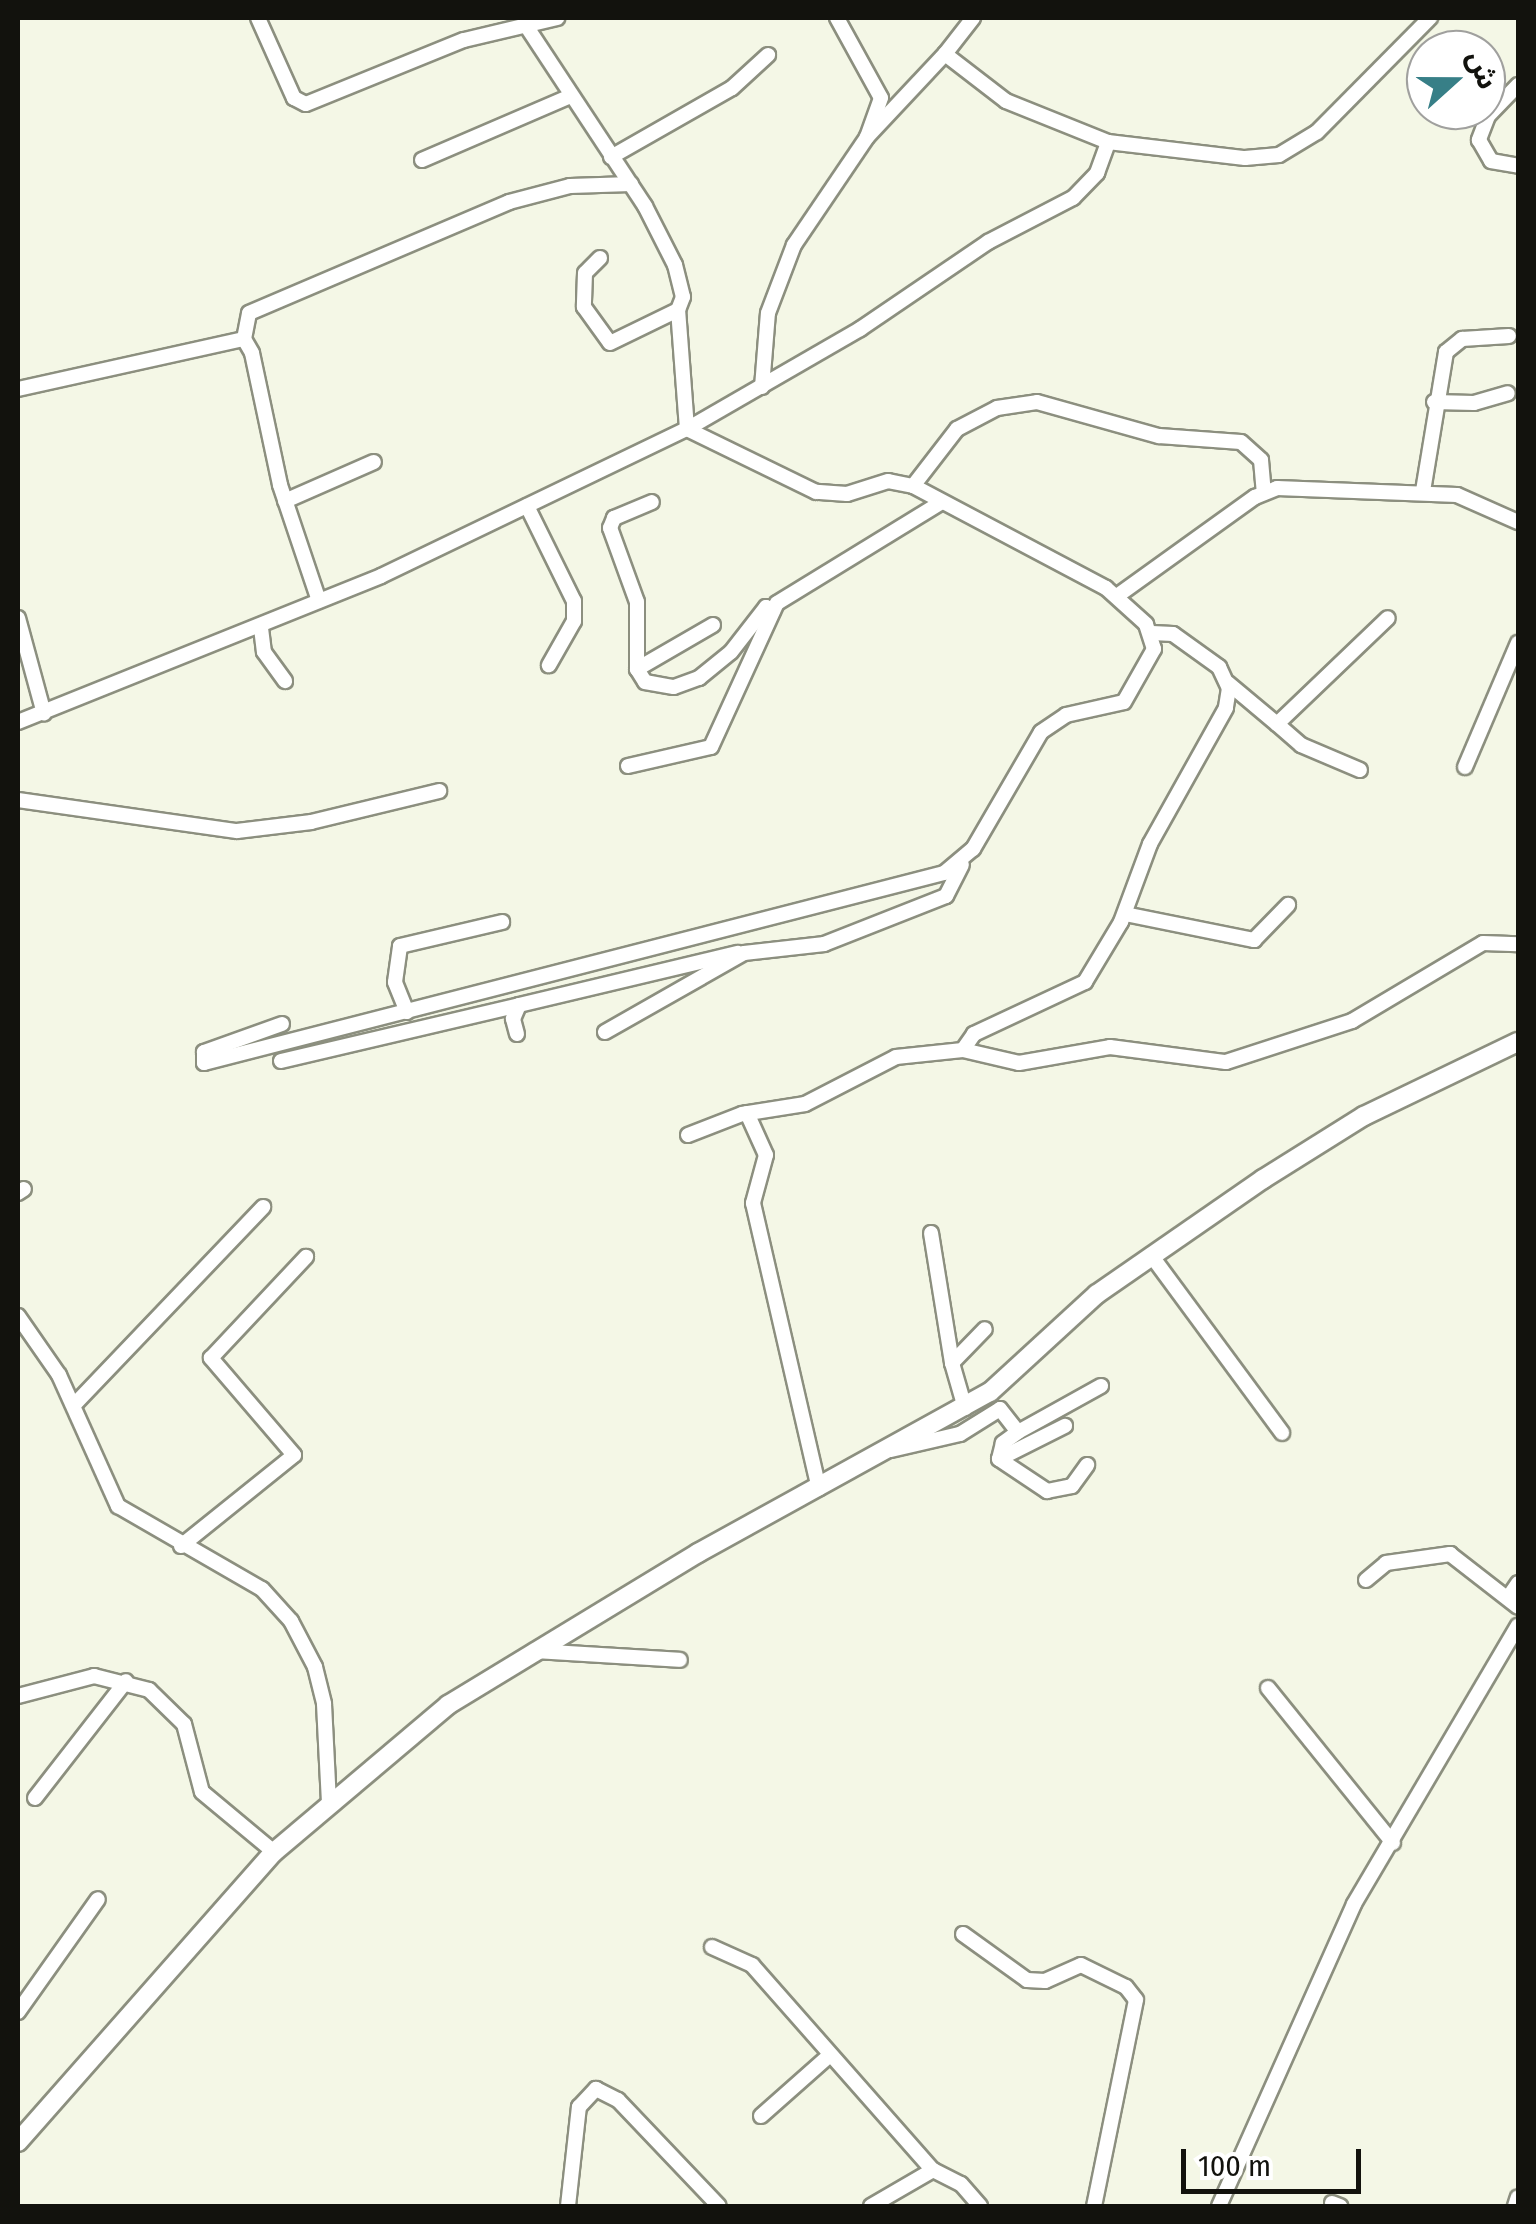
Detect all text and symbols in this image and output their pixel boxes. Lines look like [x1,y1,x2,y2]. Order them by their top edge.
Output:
north arrow [1406,30,1506,130]
text: ش [1460,46,1505,94]
scale bar [1186,2129,1366,2191]
text: 100 m [1198,2148,1271,2184]

